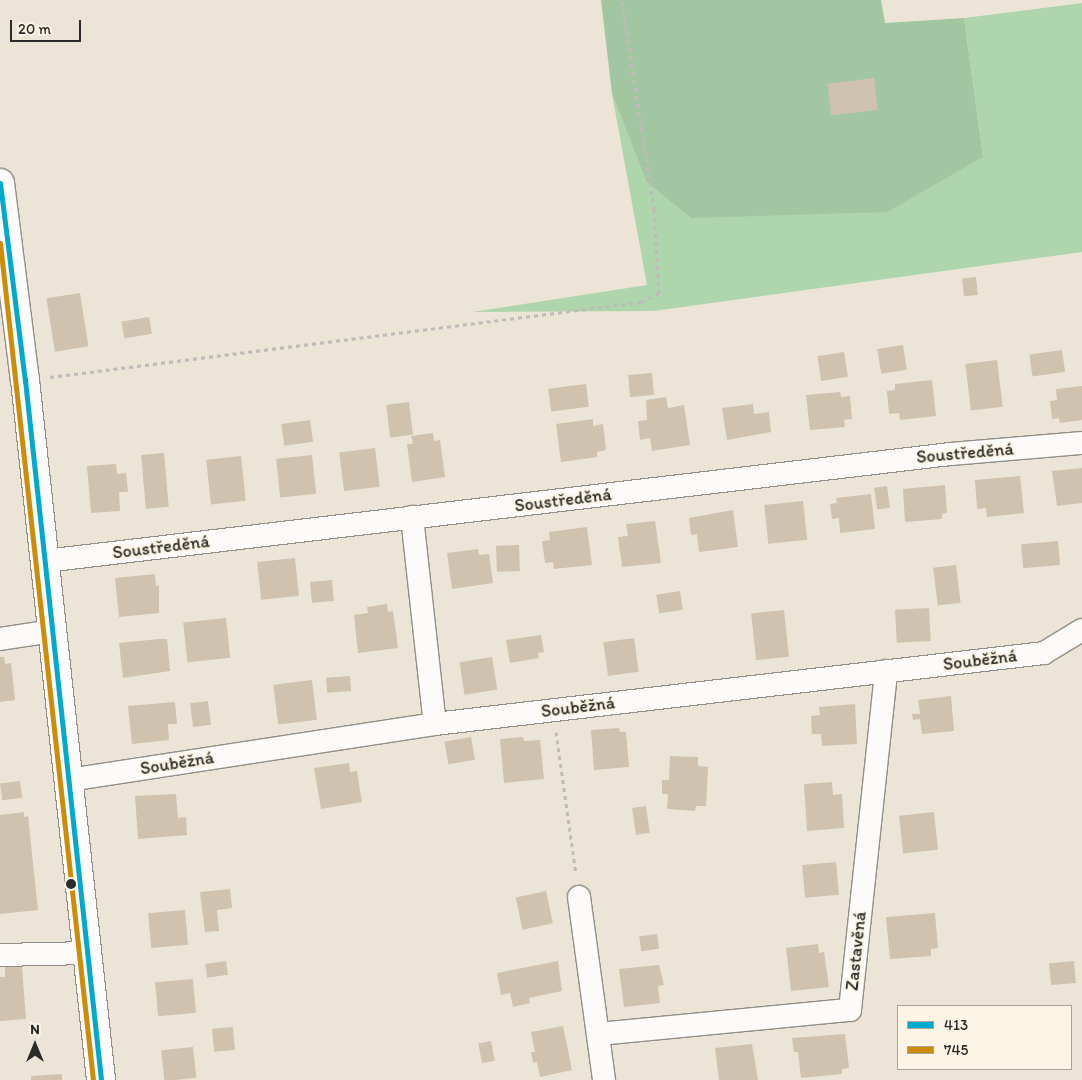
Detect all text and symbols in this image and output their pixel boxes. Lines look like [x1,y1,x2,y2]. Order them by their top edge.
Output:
scale bar [12,10,84,42]
text: 20 m [18,20,51,38]
street label: Soustředěná [915,438,1015,468]
street label: Soustředěná [513,483,613,517]
street label: Soustředěná [111,530,211,564]
street label: Souběžná [942,645,1018,675]
street label: Souběžná [540,692,616,722]
street label: Souběžná [139,747,215,779]
unlabelled marker [66,879,76,889]
street label: Zastavěná [841,910,871,992]
legend [897,1005,1072,1070]
text: 413 [944,1016,968,1034]
north arrow [10,1020,60,1070]
text: N [30,1021,40,1038]
text: 745 [944,1041,968,1059]

